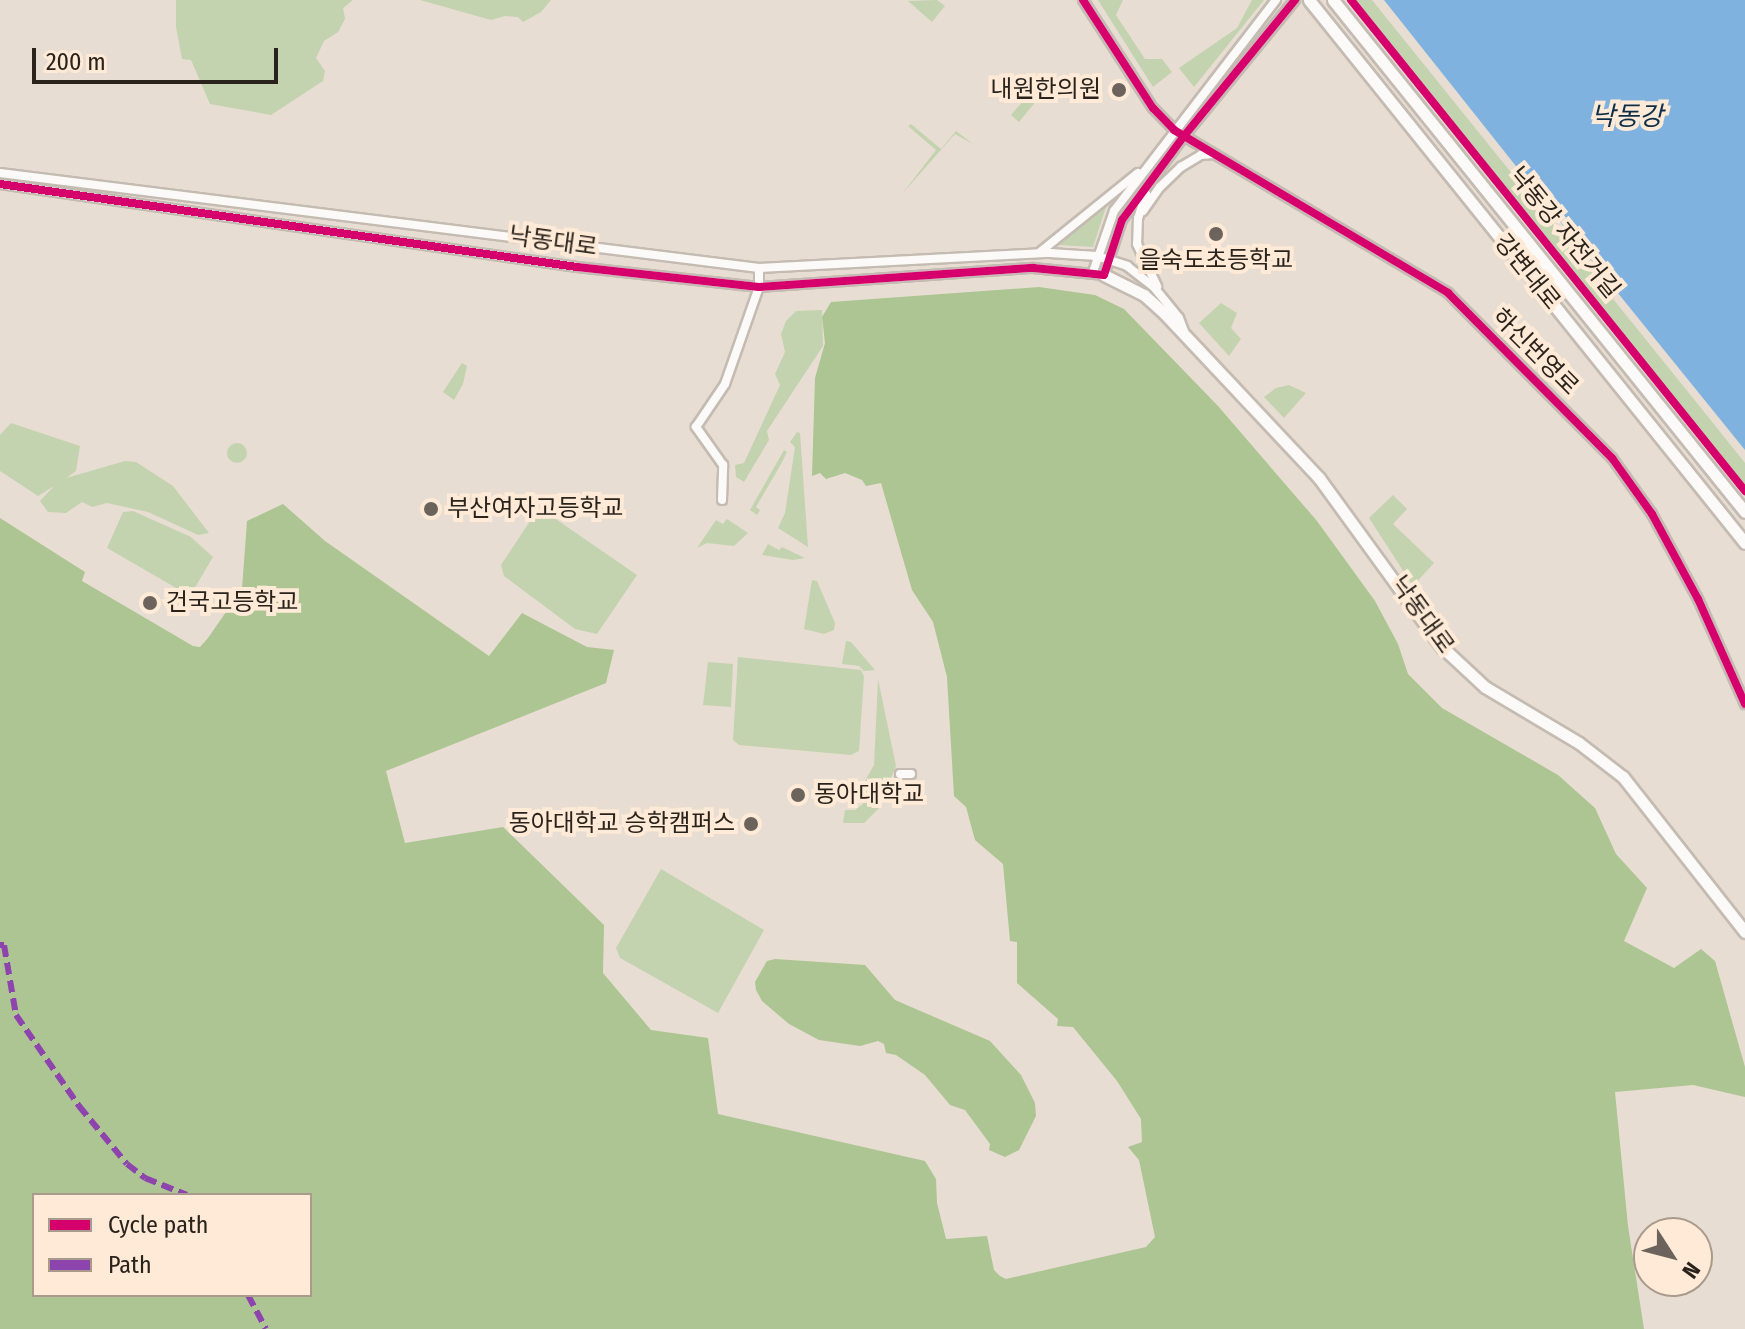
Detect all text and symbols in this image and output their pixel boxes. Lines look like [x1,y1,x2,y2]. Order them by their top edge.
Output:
scale bar [36,32,282,82]
text: 200 m [46,48,106,76]
place label: 내원한의원 [991,76,1101,104]
marker: 내원한의원 [1108,79,1130,101]
water label: 낙동강 [1591,101,1663,133]
street label: 낙동강 자전거길 [1502,162,1626,304]
street label: 낙동대로 [507,222,599,262]
marker: 을숙도초등학교 [1207,225,1225,243]
street label: 강변대로 [1488,229,1566,315]
place label: 을숙도초등학교 [1139,247,1293,275]
street label: 하신번영로 [1486,303,1584,401]
place label: 부산여자고등학교 [447,495,624,523]
marker: 부산여자고등학교 [422,500,440,518]
street label: 낙동대로 [1384,571,1460,659]
place label: 건국고등학교 [166,589,298,617]
marker: 건국고등학교 [141,594,159,612]
place label: 동아대학교 [814,781,924,809]
marker: 동아대학교 [789,786,807,804]
place label: 동아대학교 승학캠퍼스 [509,810,735,838]
marker: 동아대학교 승학캠퍼스 [742,815,760,833]
legend [32,1193,312,1297]
text: Cycle path [108,1211,208,1239]
north arrow [1633,1217,1713,1297]
text: Path [108,1251,152,1279]
text: N [1676,1257,1706,1283]

